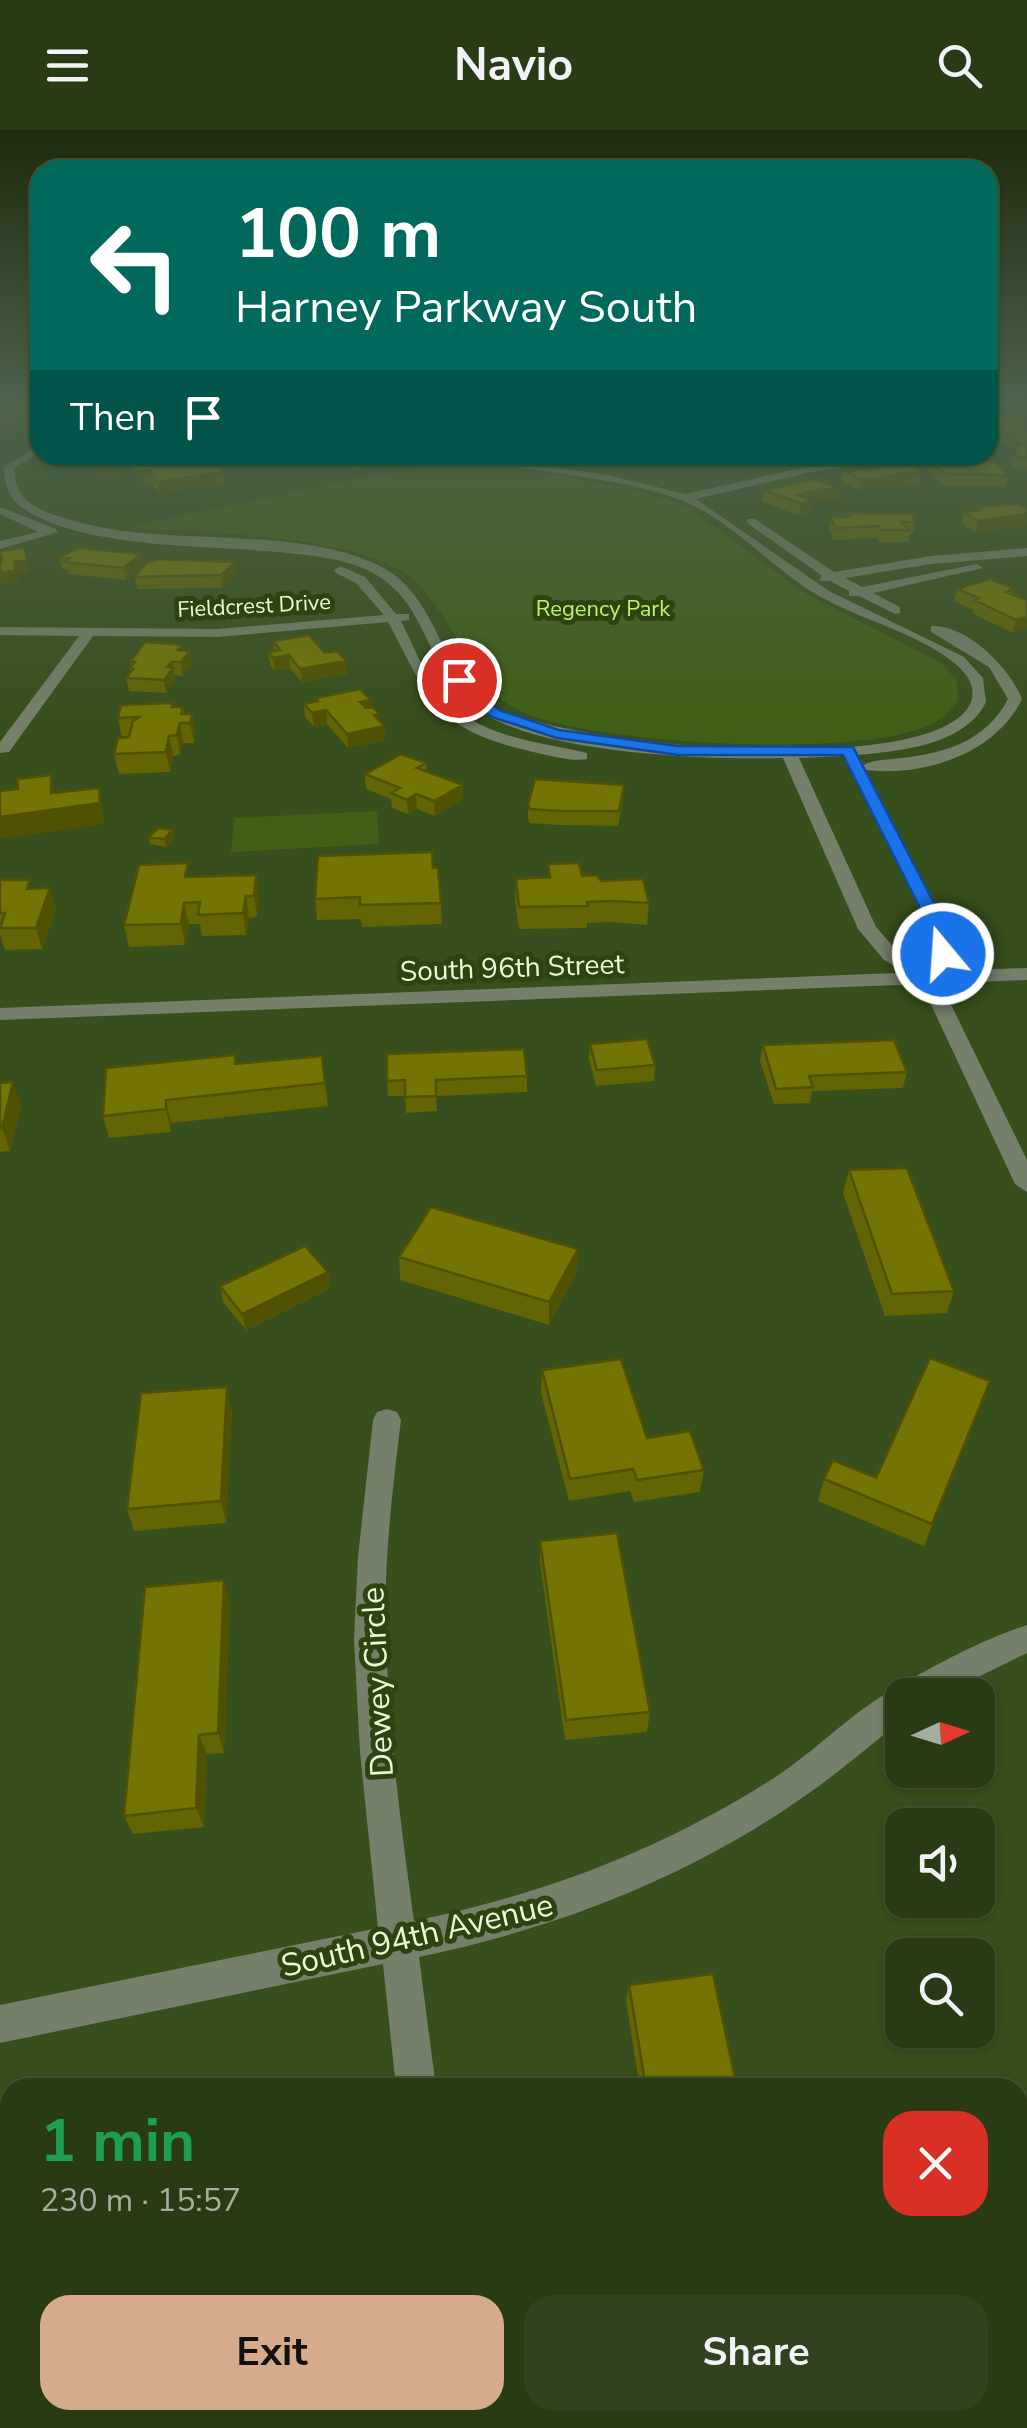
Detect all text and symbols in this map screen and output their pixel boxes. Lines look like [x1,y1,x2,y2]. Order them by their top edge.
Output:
text: Navio [454,35,573,96]
icon: menu [40,38,95,93]
icon: search [932,38,987,93]
text: 100 m [235,186,441,282]
icon: left [70,200,200,330]
text: Harney Parkway South [235,277,697,338]
icon: arrive [176,390,231,445]
text: Then [70,392,156,443]
street label: Fieldcrest Drive [177,587,332,625]
park label: Regency Park [536,594,671,624]
pin [417,638,502,723]
icon: arrive [432,653,487,708]
position arrow [891,902,995,1006]
street label: South 96th Street [399,945,625,991]
street label: Dewey Circle [351,1586,404,1778]
north arrow [885,1678,995,1788]
map controls [885,1678,995,2048]
button: sound [885,1808,995,1918]
street label: South 94th Avenue [277,1883,557,1988]
button: search [885,1938,995,2048]
text: 1 min [40,2100,195,2182]
button: close [883,2111,988,2216]
text: 230 m · 15:57 [40,2179,241,2222]
button: Exit [40,2295,504,2410]
button: Share [524,2295,988,2410]

